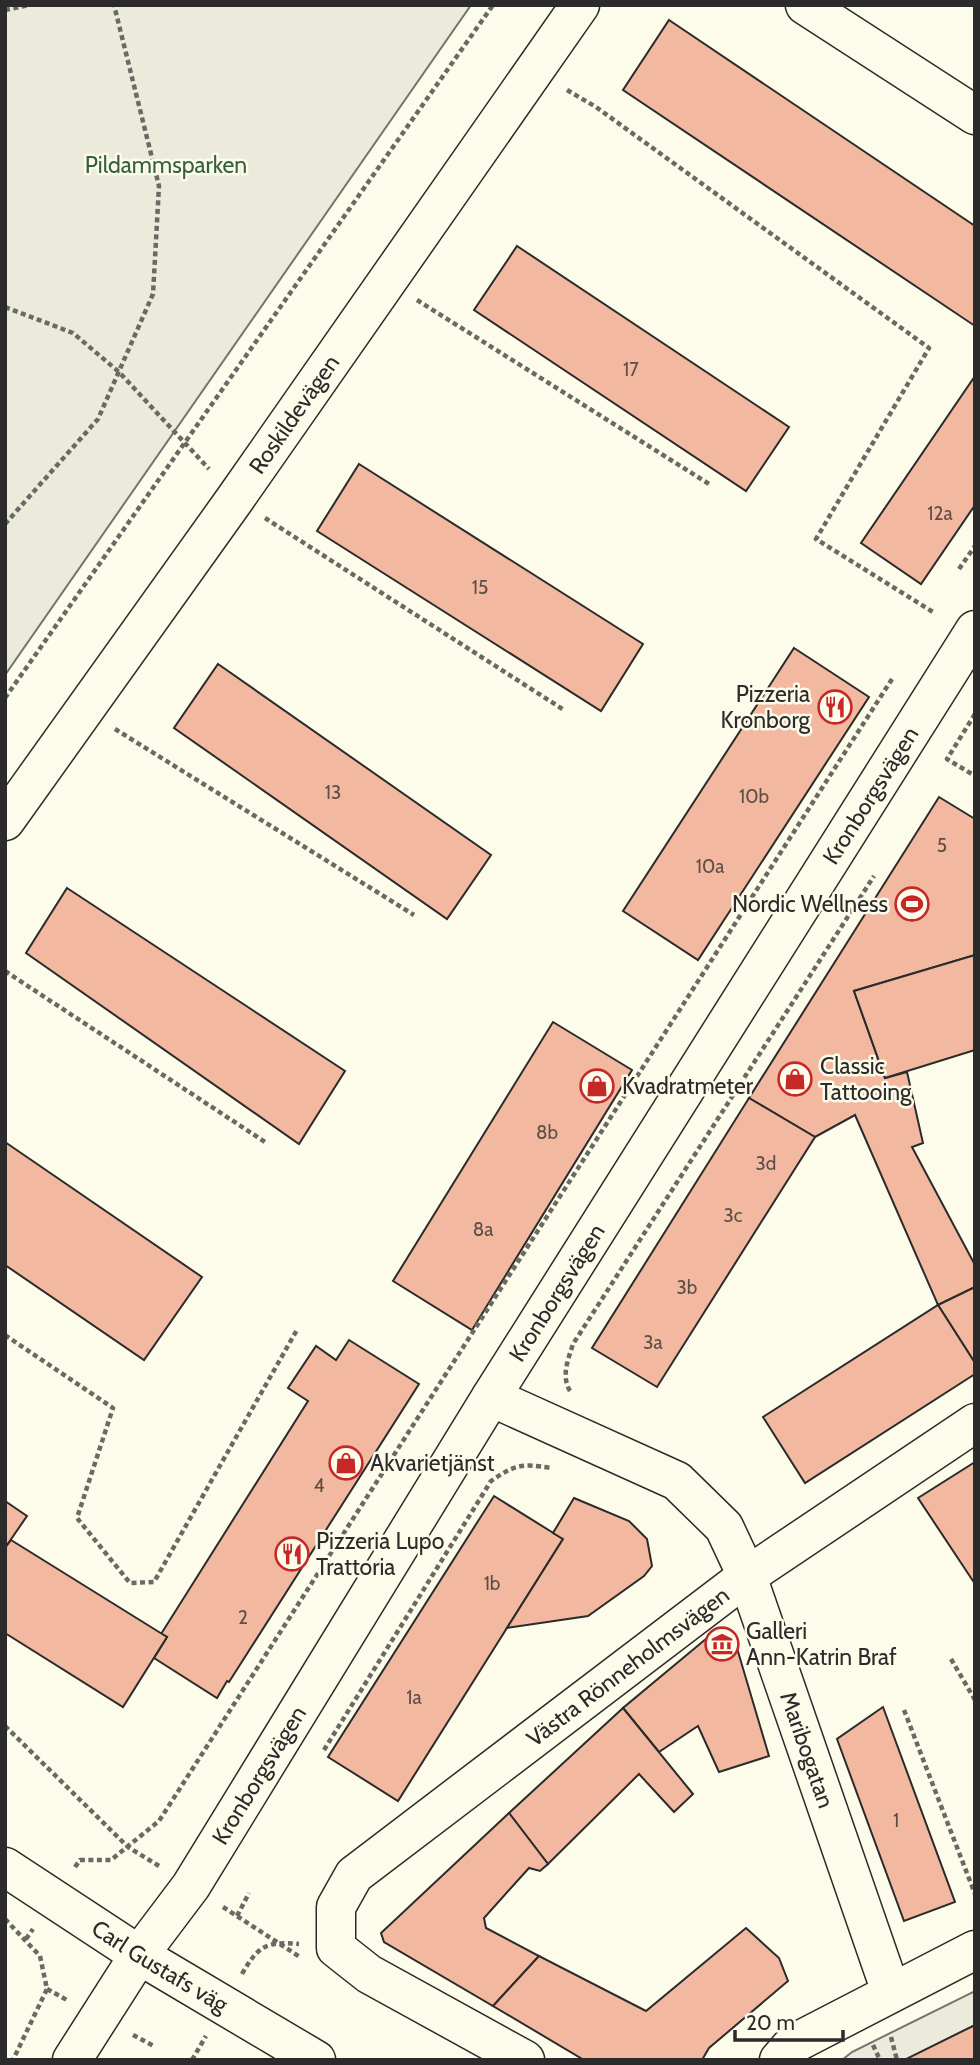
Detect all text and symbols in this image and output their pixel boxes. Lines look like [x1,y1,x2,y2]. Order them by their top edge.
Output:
park label: Pildammsparken [85,151,247,179]
street label: Roskildevägen [243,349,345,479]
house number: 17 [623,358,639,381]
house number: 12a [927,502,953,525]
house number: 15 [472,576,488,599]
place label: Pizzeria Kronborg [721,680,811,734]
restaurant icon: Pizzeria Kronborg [816,688,854,726]
street label: Kronborgsvägen [817,721,924,869]
house number: 13 [325,781,341,804]
house number: 10b [739,785,769,808]
house number: 5 [937,834,947,857]
house number: 10a [696,855,724,878]
sports icon: Nordic Wellness [893,885,931,923]
place label: Nordic Wellness [732,890,888,918]
place label: Classic Tattooing [820,1052,912,1106]
shop icon: Classic Tattooing [776,1060,814,1098]
shop icon: Kvadratmeter [578,1067,616,1105]
place label: Kvadratmeter [622,1072,754,1100]
house number: 8b [536,1121,558,1144]
house number: 3d [756,1152,776,1175]
house number: 3c [724,1204,743,1227]
house number: 8a [473,1218,493,1241]
street label: Kronborgsvägen [503,1219,611,1367]
house number: 3b [677,1276,697,1299]
house number: 3a [643,1331,663,1354]
shop icon: Akvarietjänst [327,1444,365,1482]
place label: Akvarietjänst [370,1449,495,1477]
house number: 4 [314,1474,325,1497]
place label: Pizzeria Lupo Trattoria [316,1527,444,1581]
restaurant icon: Pizzeria Lupo Trattoria [273,1535,311,1573]
house number: 1b [484,1572,500,1595]
street label: Västra Rönneholmsvägen [521,1581,735,1753]
house number: 2 [238,1606,248,1629]
place label: Galleri Ann-Katrin Braf [746,1617,897,1671]
museum icon: Galleri Ann-Katrin Braf [703,1625,741,1663]
house number: 1a [406,1686,422,1709]
street label: Maribogatan [774,1688,840,1812]
street label: Kronborgsvägen [206,1701,312,1850]
house number: 1 [893,1809,899,1832]
street label: Carl Gustafs väg [86,1914,234,2019]
scale bar [735,1998,844,2042]
text: 20 m [746,2010,795,2035]

